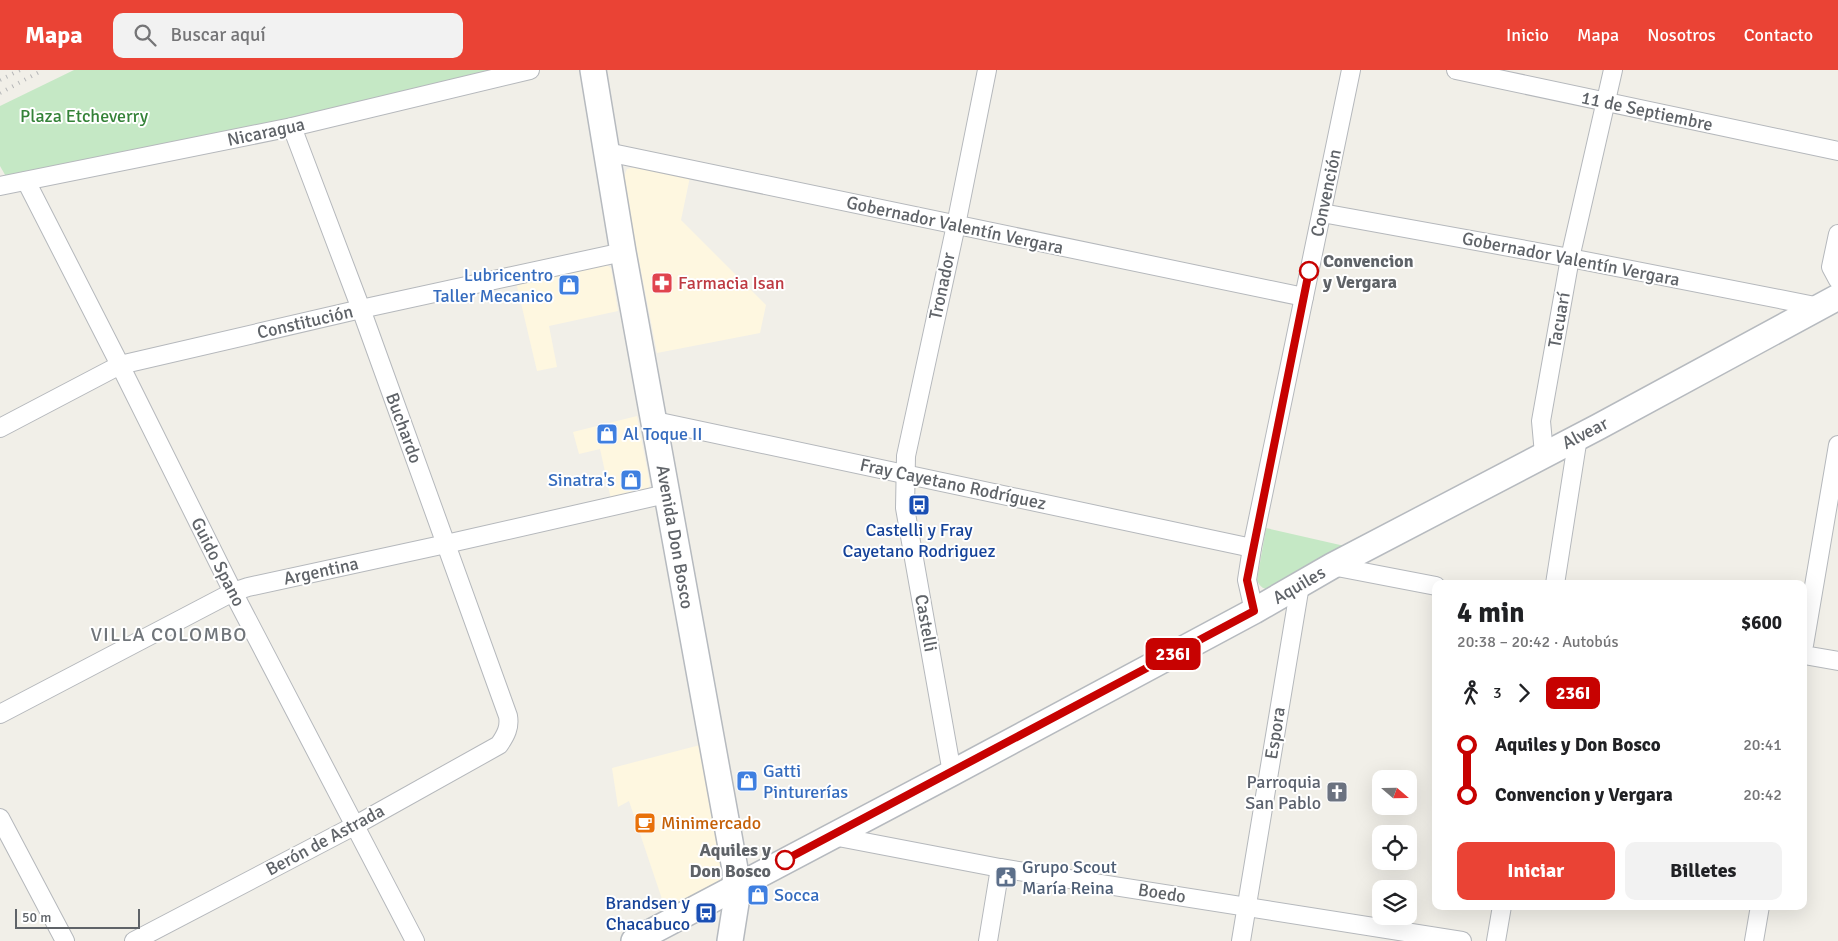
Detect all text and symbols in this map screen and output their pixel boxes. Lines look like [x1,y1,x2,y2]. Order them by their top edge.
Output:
search box [113,13,463,58]
text: Mapa [25,20,83,50]
icon: search [131,21,159,49]
text: Buscar aquí [171,23,266,47]
text: Inicio [1506,24,1549,46]
text: Mapa [1577,24,1619,46]
text: Nosotros [1647,24,1716,46]
text: Contacto [1744,24,1813,46]
street label: 11 de Septiembre [1579,86,1715,136]
park label: Plaza Etcheverry [20,105,149,127]
street label: Nicaragua [225,113,307,151]
street label: Convención [1306,147,1346,239]
street label: Gobernador Valentín Vergara [844,191,1066,259]
street label: Gobernador Valentín Vergara [1460,227,1682,291]
street label: Tronador [924,250,960,322]
place label: Convencion y Vergara [1322,250,1414,293]
marker: Convencion y Vergara [1299,261,1319,281]
place label: Lubricentro Taller Mecanico [433,264,553,307]
pharmacy icon: Farmacia Isan [650,271,674,295]
place label: Farmacia Isan [678,272,785,294]
shop icon: Lubricentro Taller Mecanico [557,273,581,297]
street label: Tacuarí [1543,290,1575,349]
street label: Constitución [255,300,355,344]
street label: Buchardo [381,390,427,466]
street label: Alvear [1558,412,1612,454]
shop icon: Al Toque II [595,422,619,446]
place label: Al Toque II [623,423,703,445]
street label: Fray Cayetano Rodríguez [858,454,1048,514]
street label: Avenida Don Bosco [652,463,698,611]
shop icon: Sinatra's [619,468,643,492]
place label: Sinatra's [548,469,615,491]
bus stop icon: Castelli y Fray Cayetano Rodriguez [907,493,931,517]
street label: Guido Spano [186,514,250,610]
place label: Castelli y Fray Cayetano Rodriguez [842,519,996,562]
street label: Argentina [282,552,360,590]
street label: Aquiles [1269,561,1329,609]
street label: Castelli [910,592,942,654]
text: 4 min [1457,596,1525,630]
text: $600 [1741,611,1782,635]
district label: VILLA COLOMBO [91,622,247,647]
text: 20:38 – 20:42 · Autobús [1457,632,1618,652]
line badge: 236I [1138,638,1208,670]
text: 236I [1156,643,1190,665]
icon: walk [1457,679,1485,707]
icon: forward [1510,679,1538,707]
text: 236I [1556,682,1590,704]
text: 3 [1493,683,1502,703]
street label: Espora [1260,705,1290,761]
text: Aquiles y Don Bosco [1495,733,1661,757]
text: 20:41 [1743,735,1782,755]
place label: Gatti Pinturerías [763,760,848,803]
shop icon: Gatti Pinturerías [735,769,759,793]
north arrow [1372,770,1418,815]
map controls [1372,770,1417,925]
place label: Parroquia San Pablo [1245,771,1321,814]
church icon: Parroquia San Pablo [1325,780,1349,804]
text: Convencion y Vergara [1495,783,1673,807]
text: 20:42 [1743,785,1782,805]
street label: Berón de Astrada [262,799,388,881]
cafe icon: Minimercado [633,811,657,835]
place label: Minimercado [661,812,761,834]
button: locate [1372,825,1417,870]
place label: Aquiles y Don Bosco [690,839,771,882]
button: Iniciar [1457,842,1615,900]
button: Billetes [1625,842,1782,900]
marker: Aquiles y Don Bosco [775,850,795,870]
place label: Grupo Scout María Reina [1022,856,1117,899]
public building icon: Grupo Scout María Reina [994,865,1018,889]
street label: Boedo [1136,878,1188,908]
button: layers [1372,880,1417,925]
shop icon: Socca [746,883,770,907]
place label: Socca [774,884,819,906]
place label: Brandsen y Chacabuco [605,892,691,935]
bus stop icon: Brandsen y Chacabuco [694,901,718,925]
scale bar [15,906,140,929]
text: 50 m [22,909,51,926]

